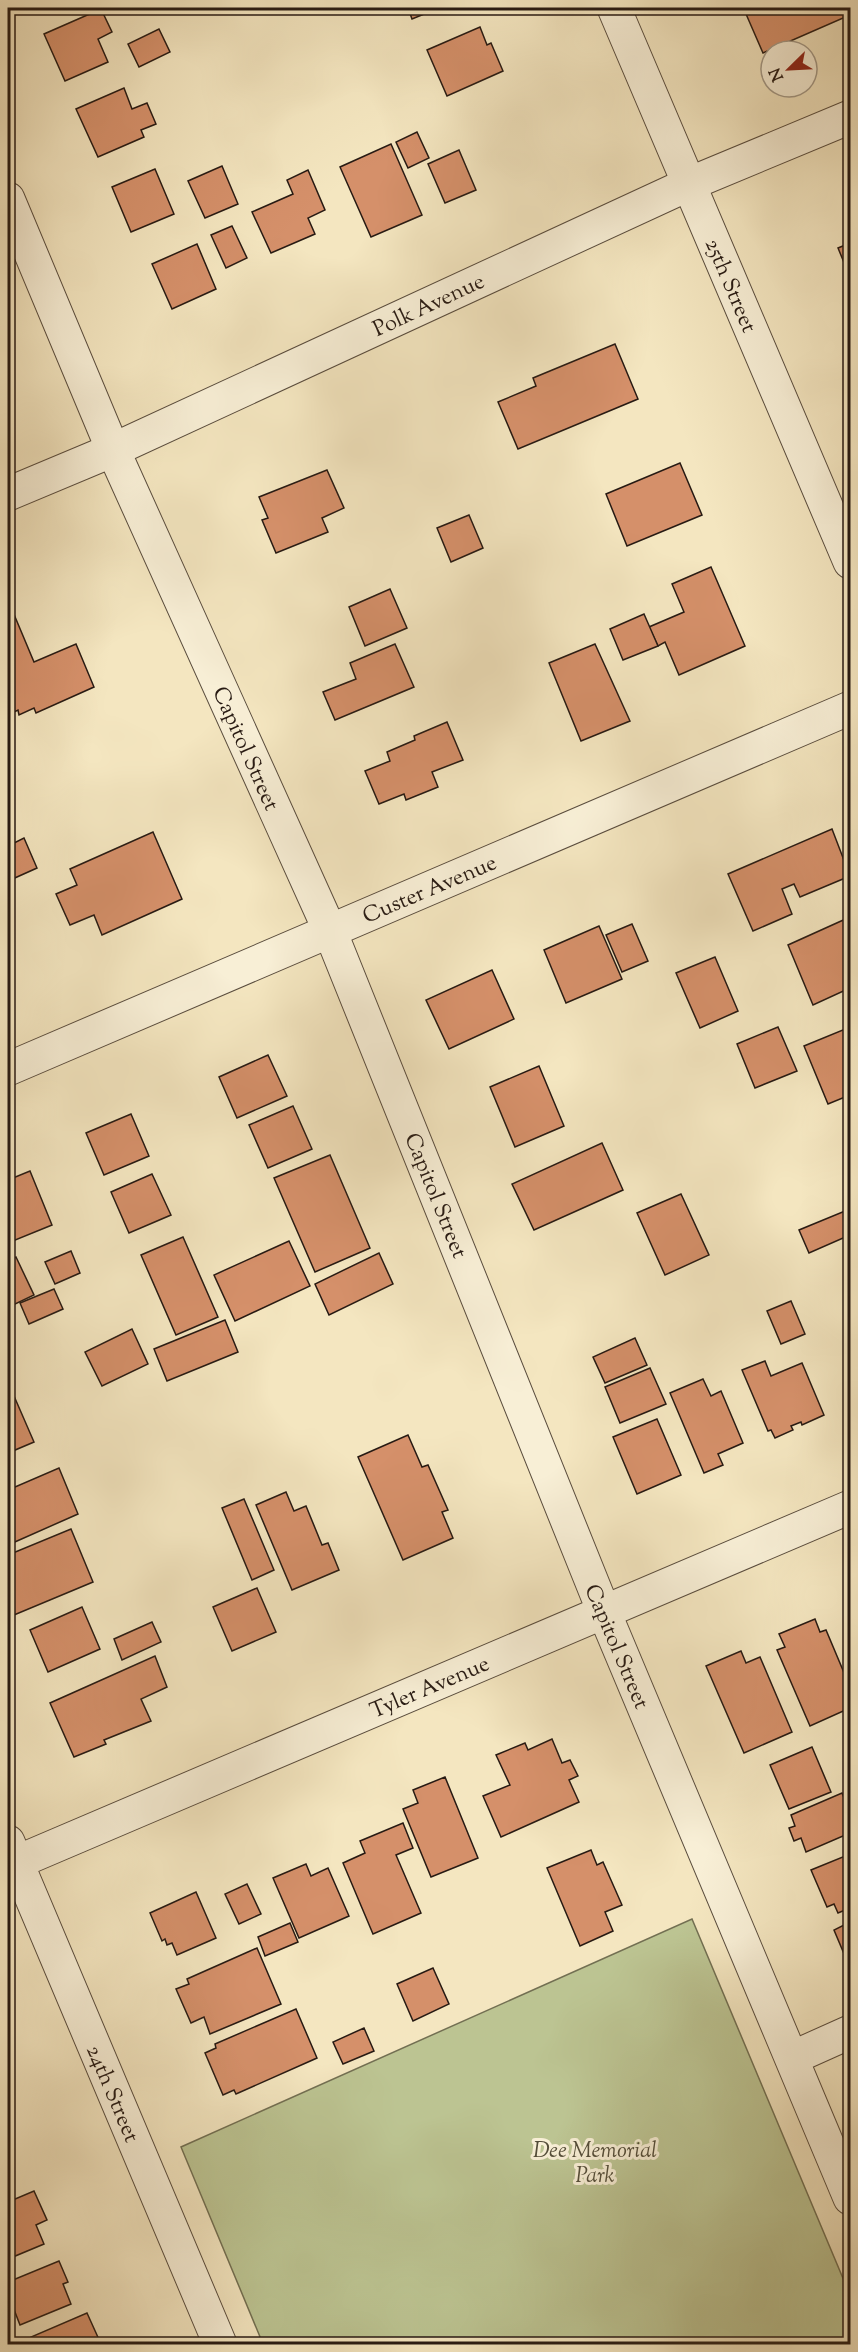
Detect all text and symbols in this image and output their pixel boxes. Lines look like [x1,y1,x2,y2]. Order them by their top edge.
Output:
north arrow [759,39,819,99]
text: N [764,63,791,85]
street label: 25th Street [695,234,764,339]
street label: Polk Avenue [368,267,490,347]
street label: Capitol Street [203,682,286,817]
street label: Custer Avenue [358,848,502,933]
street label: Capitol Street [395,1129,474,1264]
street label: Capitol Street [575,1580,656,1715]
street label: Tyler Avenue [365,1649,495,1728]
street label: 24th Street [76,2040,146,2148]
park label: Dee Memorial Park [533,2136,657,2193]

